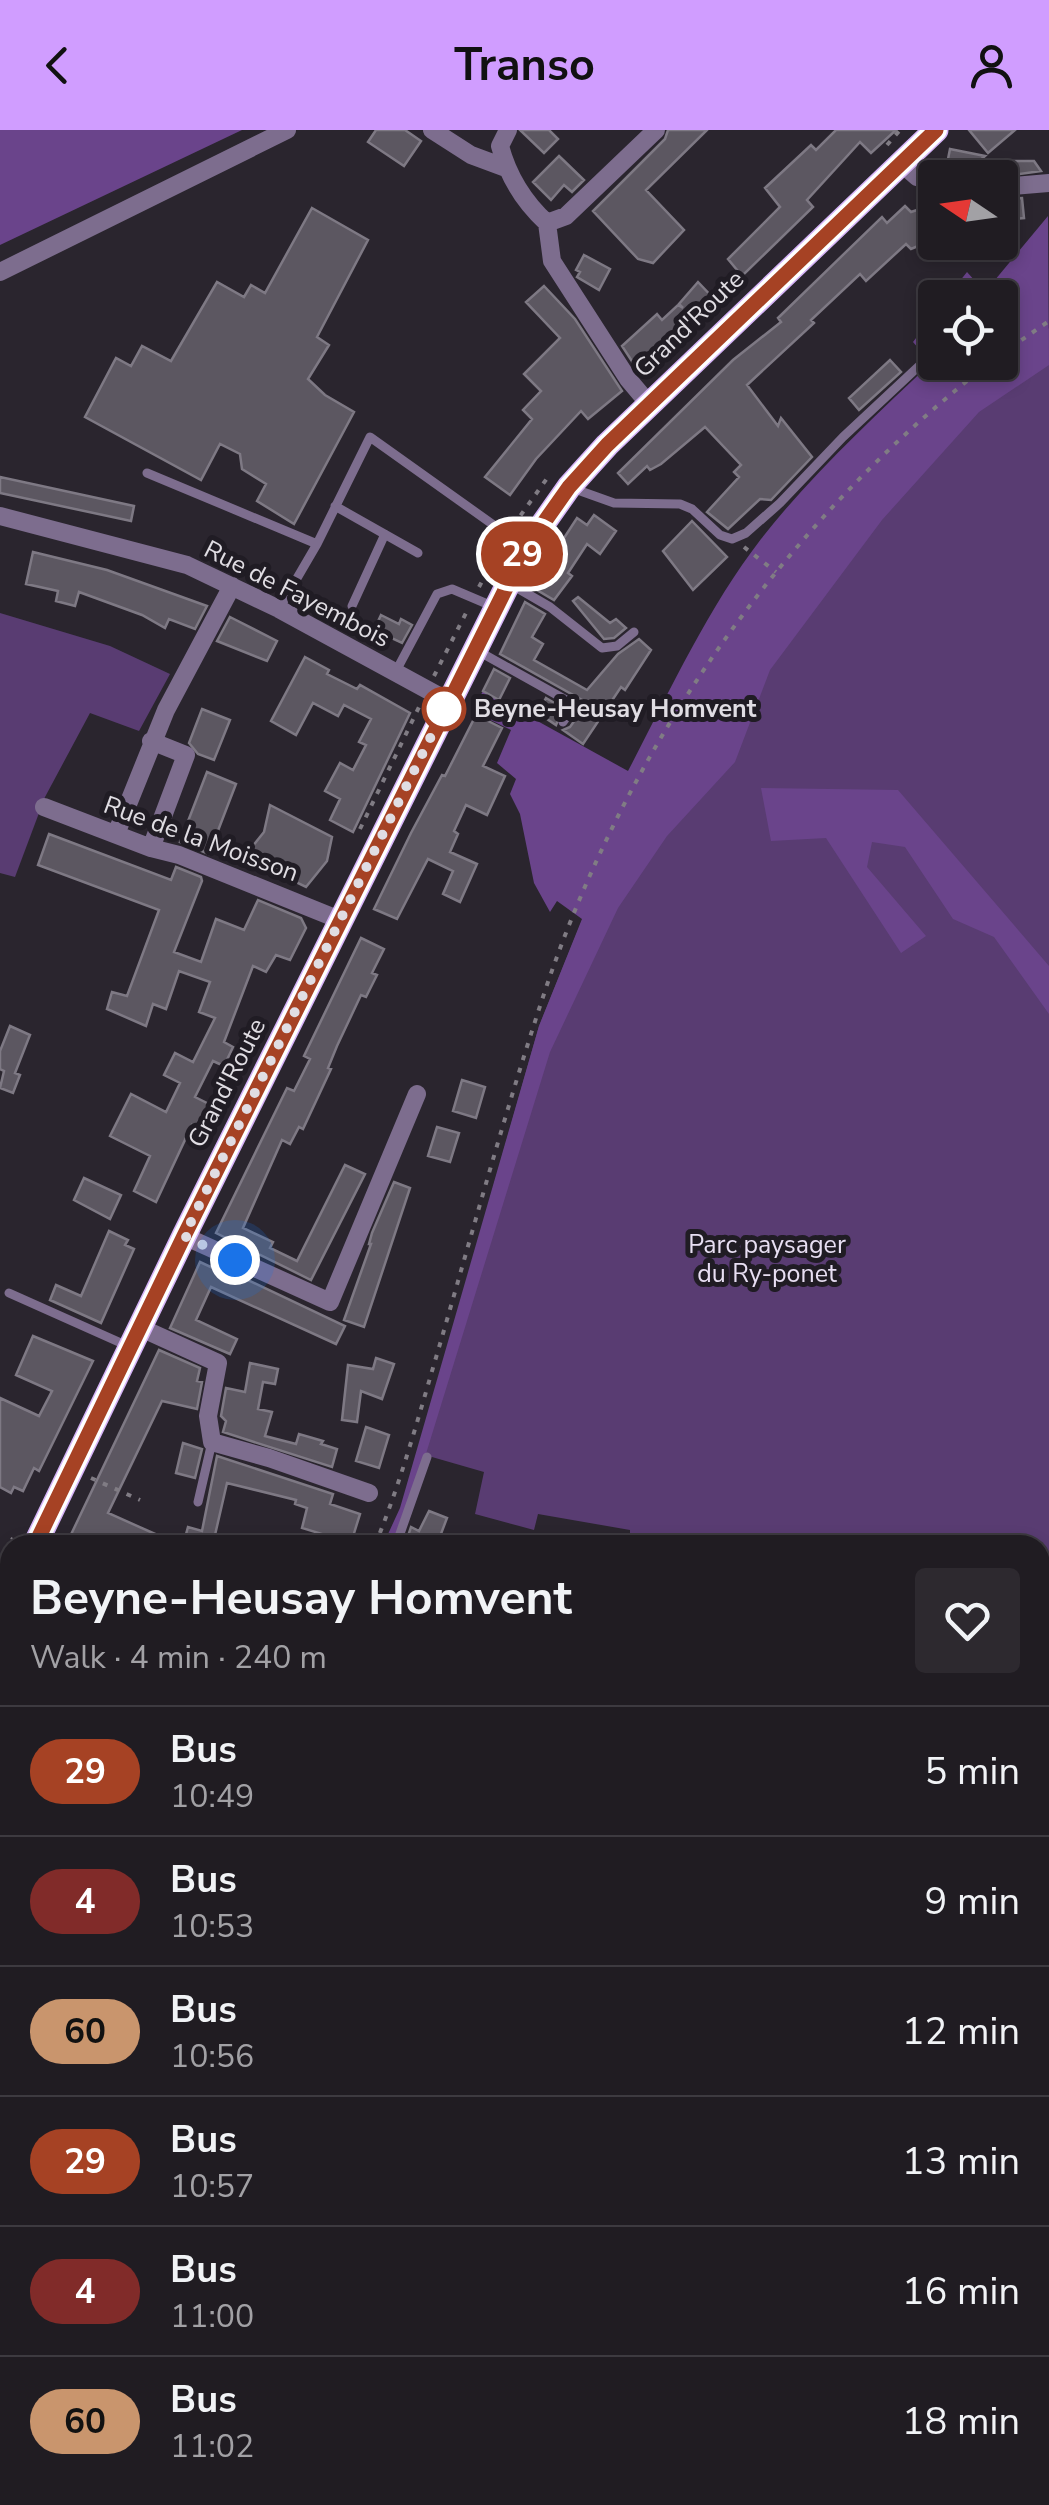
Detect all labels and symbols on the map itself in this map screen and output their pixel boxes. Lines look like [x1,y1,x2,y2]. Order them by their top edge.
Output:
north arrow [918,160,1018,260]
street label: Grand'Route [627,263,751,385]
line badge: 29 [477,522,567,586]
street label: Rue de Fayembois [198,532,396,656]
marker: Beyne-Heusay Homvent [423,688,465,730]
place label: Beyne-Heusay Homvent [474,692,757,726]
street label: Rue de la Moisson [99,788,303,890]
street label: Grand'Route [180,1013,274,1153]
park label: Parc paysager du Ry-ponet [688,1228,846,1291]
your location [210,1235,260,1285]

